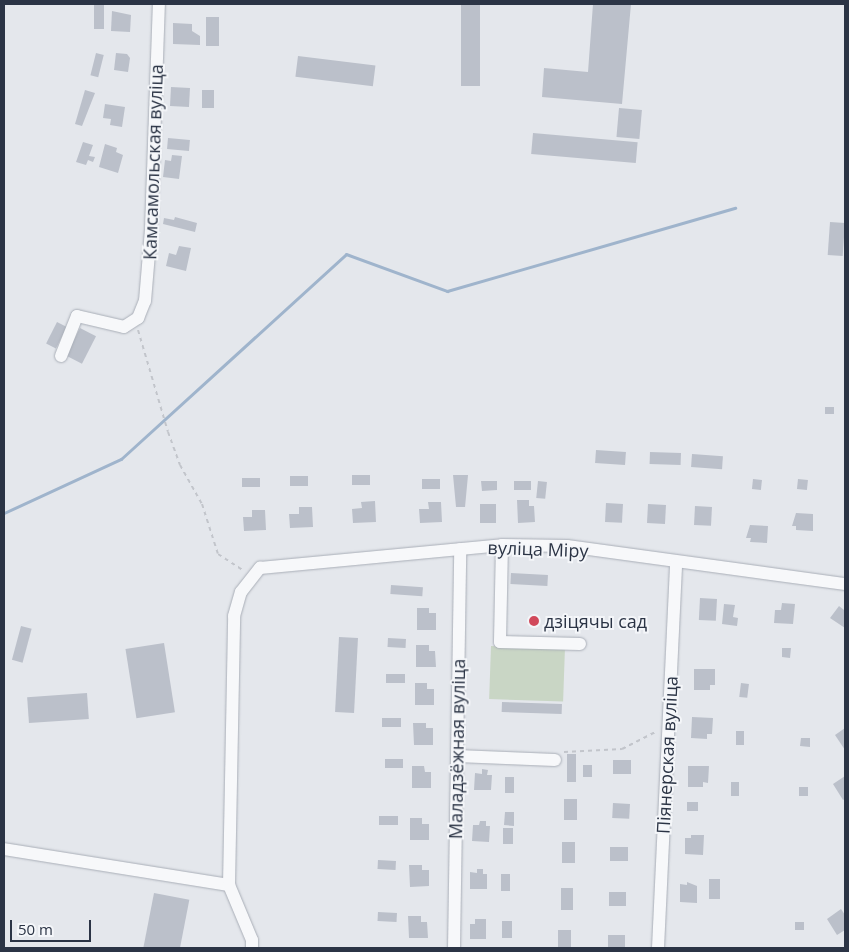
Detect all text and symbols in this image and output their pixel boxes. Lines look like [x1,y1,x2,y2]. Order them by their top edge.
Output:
street label: Камсамольская вуліца [139,64,167,260]
street label: вуліца Міру [487,536,589,562]
place label: дзіцячы сад [544,610,647,632]
marker: дзіцячы сад [528,615,540,627]
street label: Маладзёжная вуліца [445,659,469,839]
street label: Піянерская вуліца [652,675,682,835]
scale bar [12,910,94,942]
text: 50 m [18,919,53,939]

